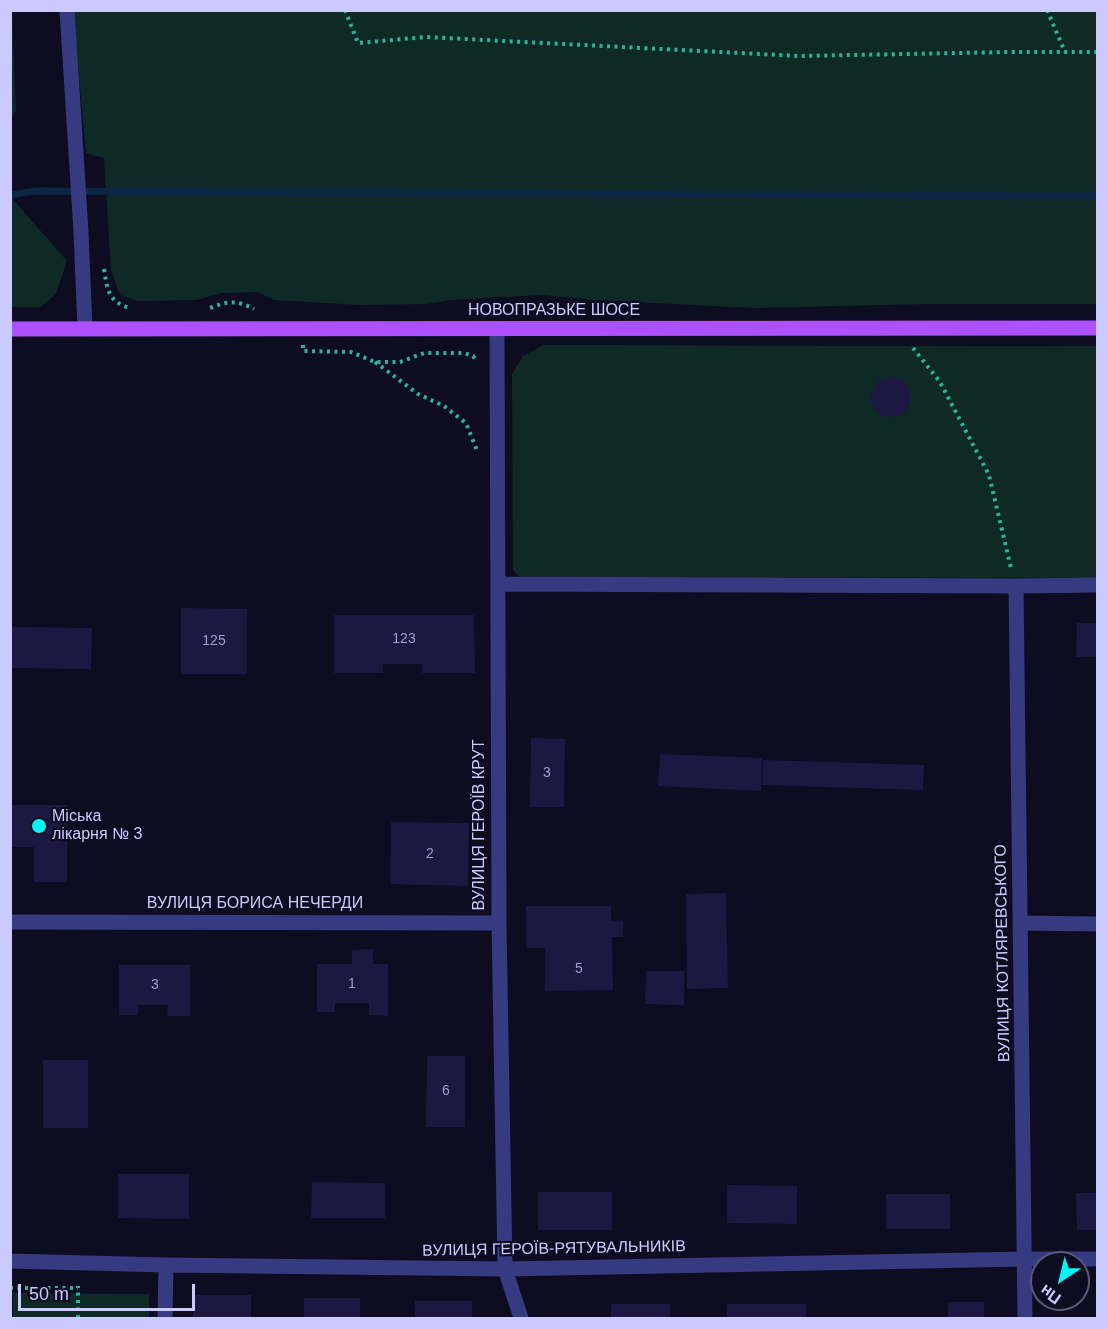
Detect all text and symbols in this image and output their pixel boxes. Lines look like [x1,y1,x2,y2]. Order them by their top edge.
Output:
street label: НОВОПРАЗЬКЕ ШОСЕ [468,301,640,321]
house number: 123 [392,631,416,647]
house number: 125 [202,633,226,649]
street label: ВУЛИЦЯ ГЕРОЇВ КРУТ [470,740,490,910]
house number: 3 [543,765,551,781]
place label: Міська лікарня № 3 [52,807,142,845]
marker: Міська лікарня № 3 [30,817,48,835]
street label: ВУЛИЦЯ КОТЛЯРЕВСЬКОГО [991,844,1015,1062]
house number: 2 [426,846,434,862]
street label: ВУЛИЦЯ БОРИСА НЕЧЕРДИ [147,894,363,914]
house number: 5 [575,961,583,977]
house number: 1 [348,976,356,992]
house number: 3 [151,977,159,993]
house number: 6 [442,1083,450,1099]
street label: ВУЛИЦЯ ГЕРОЇВ-РЯТУВАЛЬНИКІВ [422,1237,686,1261]
north arrow [1030,1251,1090,1311]
scale bar [21,1272,198,1310]
text: Пн [1037,1281,1064,1308]
text: 50 m [29,1284,69,1304]

